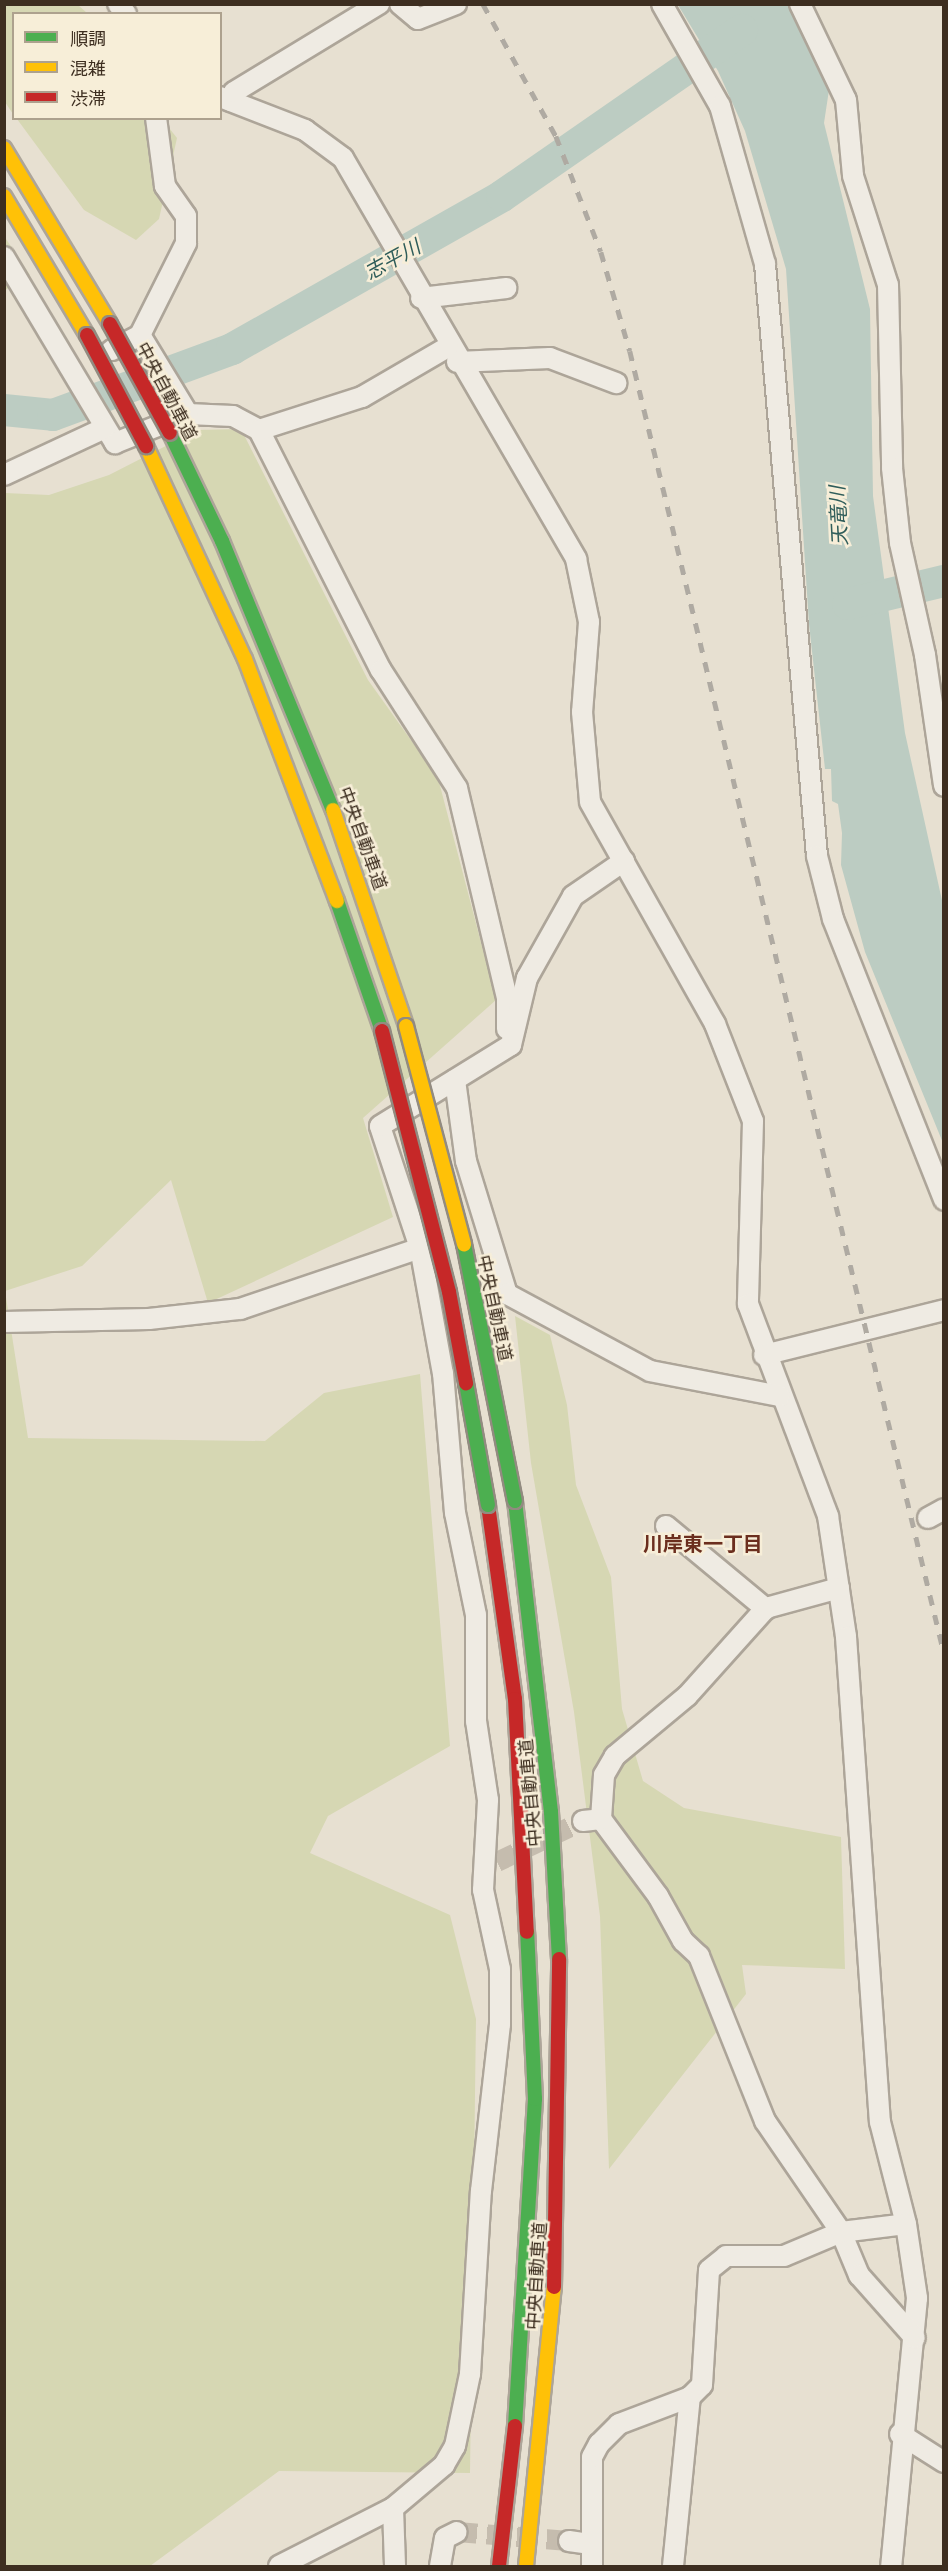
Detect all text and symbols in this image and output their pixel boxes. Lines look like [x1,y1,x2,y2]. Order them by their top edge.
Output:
legend [12,12,222,120]
text: 順調 [70,26,106,50]
text: 混雑 [70,56,106,80]
text: 渋滞 [70,86,106,110]
water label: 志平川 [360,234,424,284]
street label: 中央自動車道 [132,338,202,444]
water label: 天竜川 [824,485,852,547]
street label: 中央自動車道 [334,784,392,892]
street label: 中央自動車道 [473,1253,517,1363]
district label: 川岸東一丁目 [643,1531,763,1555]
street label: 中央自動車道 [515,1738,545,1848]
street label: 中央自動車道 [521,2221,551,2331]

